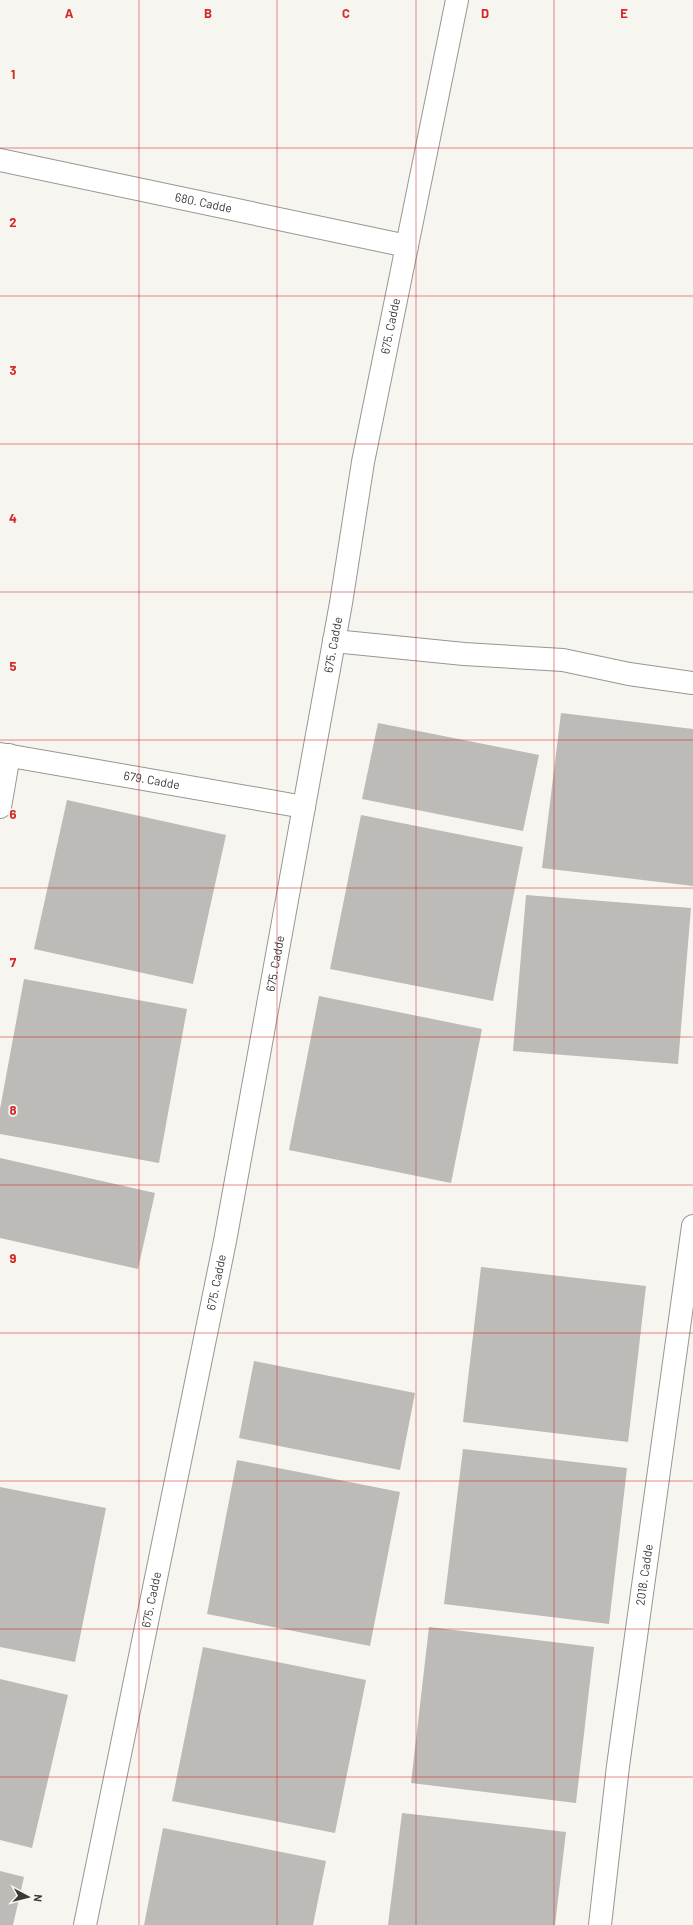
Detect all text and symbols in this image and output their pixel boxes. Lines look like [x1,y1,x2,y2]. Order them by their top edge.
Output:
text: A [65,5,74,21]
text: B [204,5,212,21]
text: C [342,5,350,21]
text: D [481,5,489,21]
text: E [620,5,628,21]
text: 1 [11,66,15,82]
street label: 680. Cadde [174,189,233,215]
text: 2 [9,214,17,230]
street label: 675. Cadde [377,297,402,355]
text: 3 [9,362,17,378]
text: 4 [9,510,17,526]
street label: 675. Cadde [320,616,344,674]
text: 5 [9,658,17,674]
street label: 679. Cadde [123,768,181,791]
text: 6 [10,806,17,822]
street label: 675. Cadde [262,934,286,993]
text: 7 [10,954,17,970]
text: 8 [9,1102,17,1118]
text: 9 [10,1250,17,1266]
street label: 675. Cadde [203,1253,228,1311]
street label: 2018. Cadde [632,1543,655,1606]
street label: 675. Cadde [138,1570,163,1629]
north arrow [8,1877,48,1917]
text: N [32,1894,45,1903]

